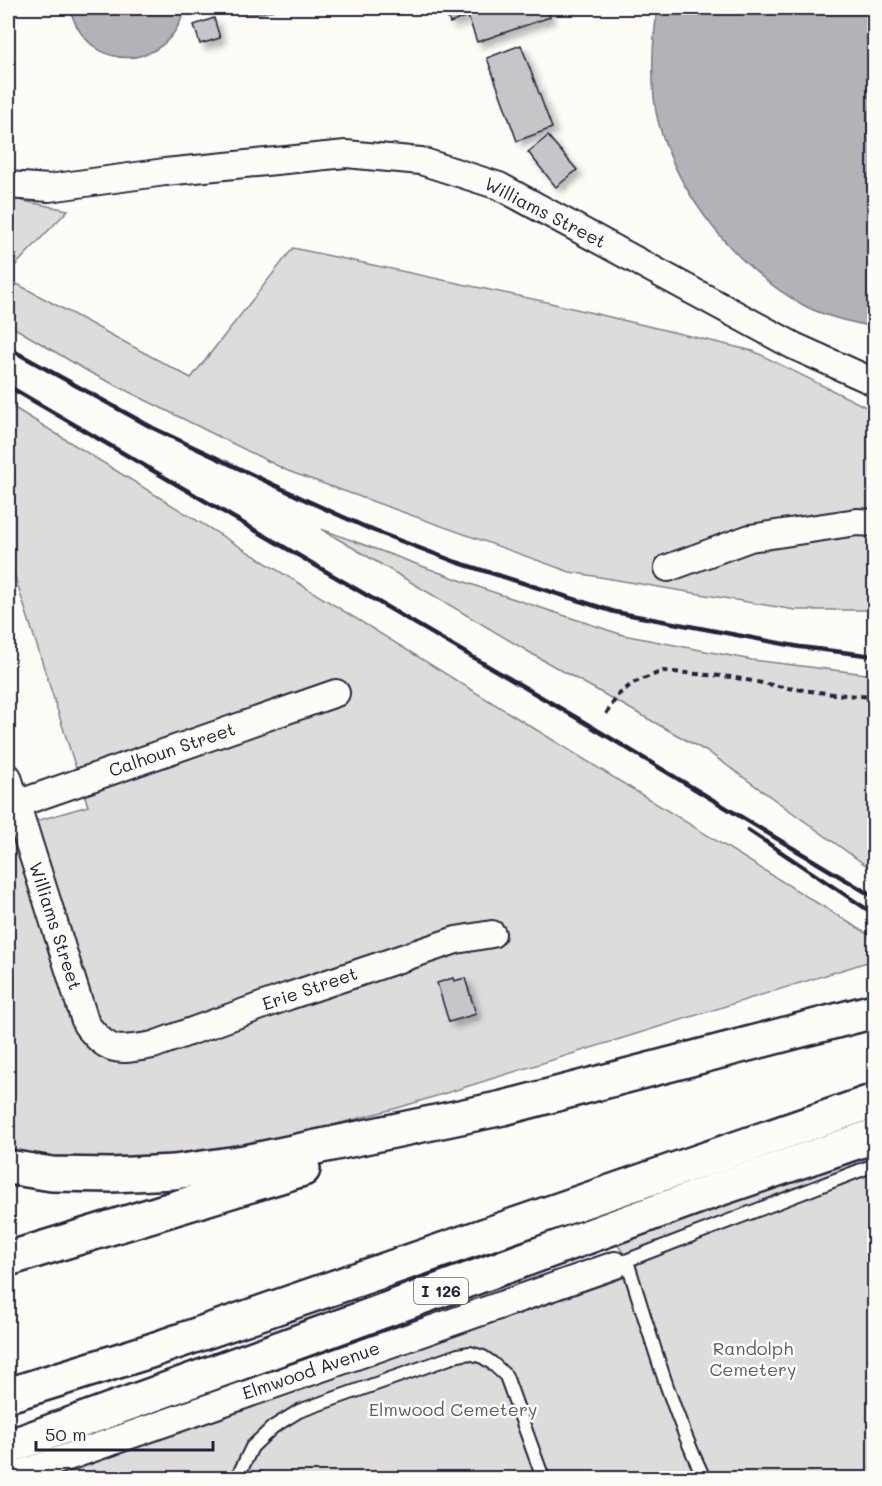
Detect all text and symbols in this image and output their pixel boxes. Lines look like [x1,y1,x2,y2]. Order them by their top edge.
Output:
street label: Williams Street [481,171,610,253]
street label: Calhoun Street [105,716,238,782]
street label: Williams Street [24,859,88,993]
street label: Erie Street [259,961,360,1016]
road number: I 126 [414,1278,468,1304]
street label: Elmwood Avenue [239,1335,383,1405]
park label: Randolph Cemetery [710,1336,796,1381]
park label: Elmwood Cemetery [369,1397,537,1421]
scale bar [36,1414,213,1452]
text: 50 m [45,1422,87,1446]

